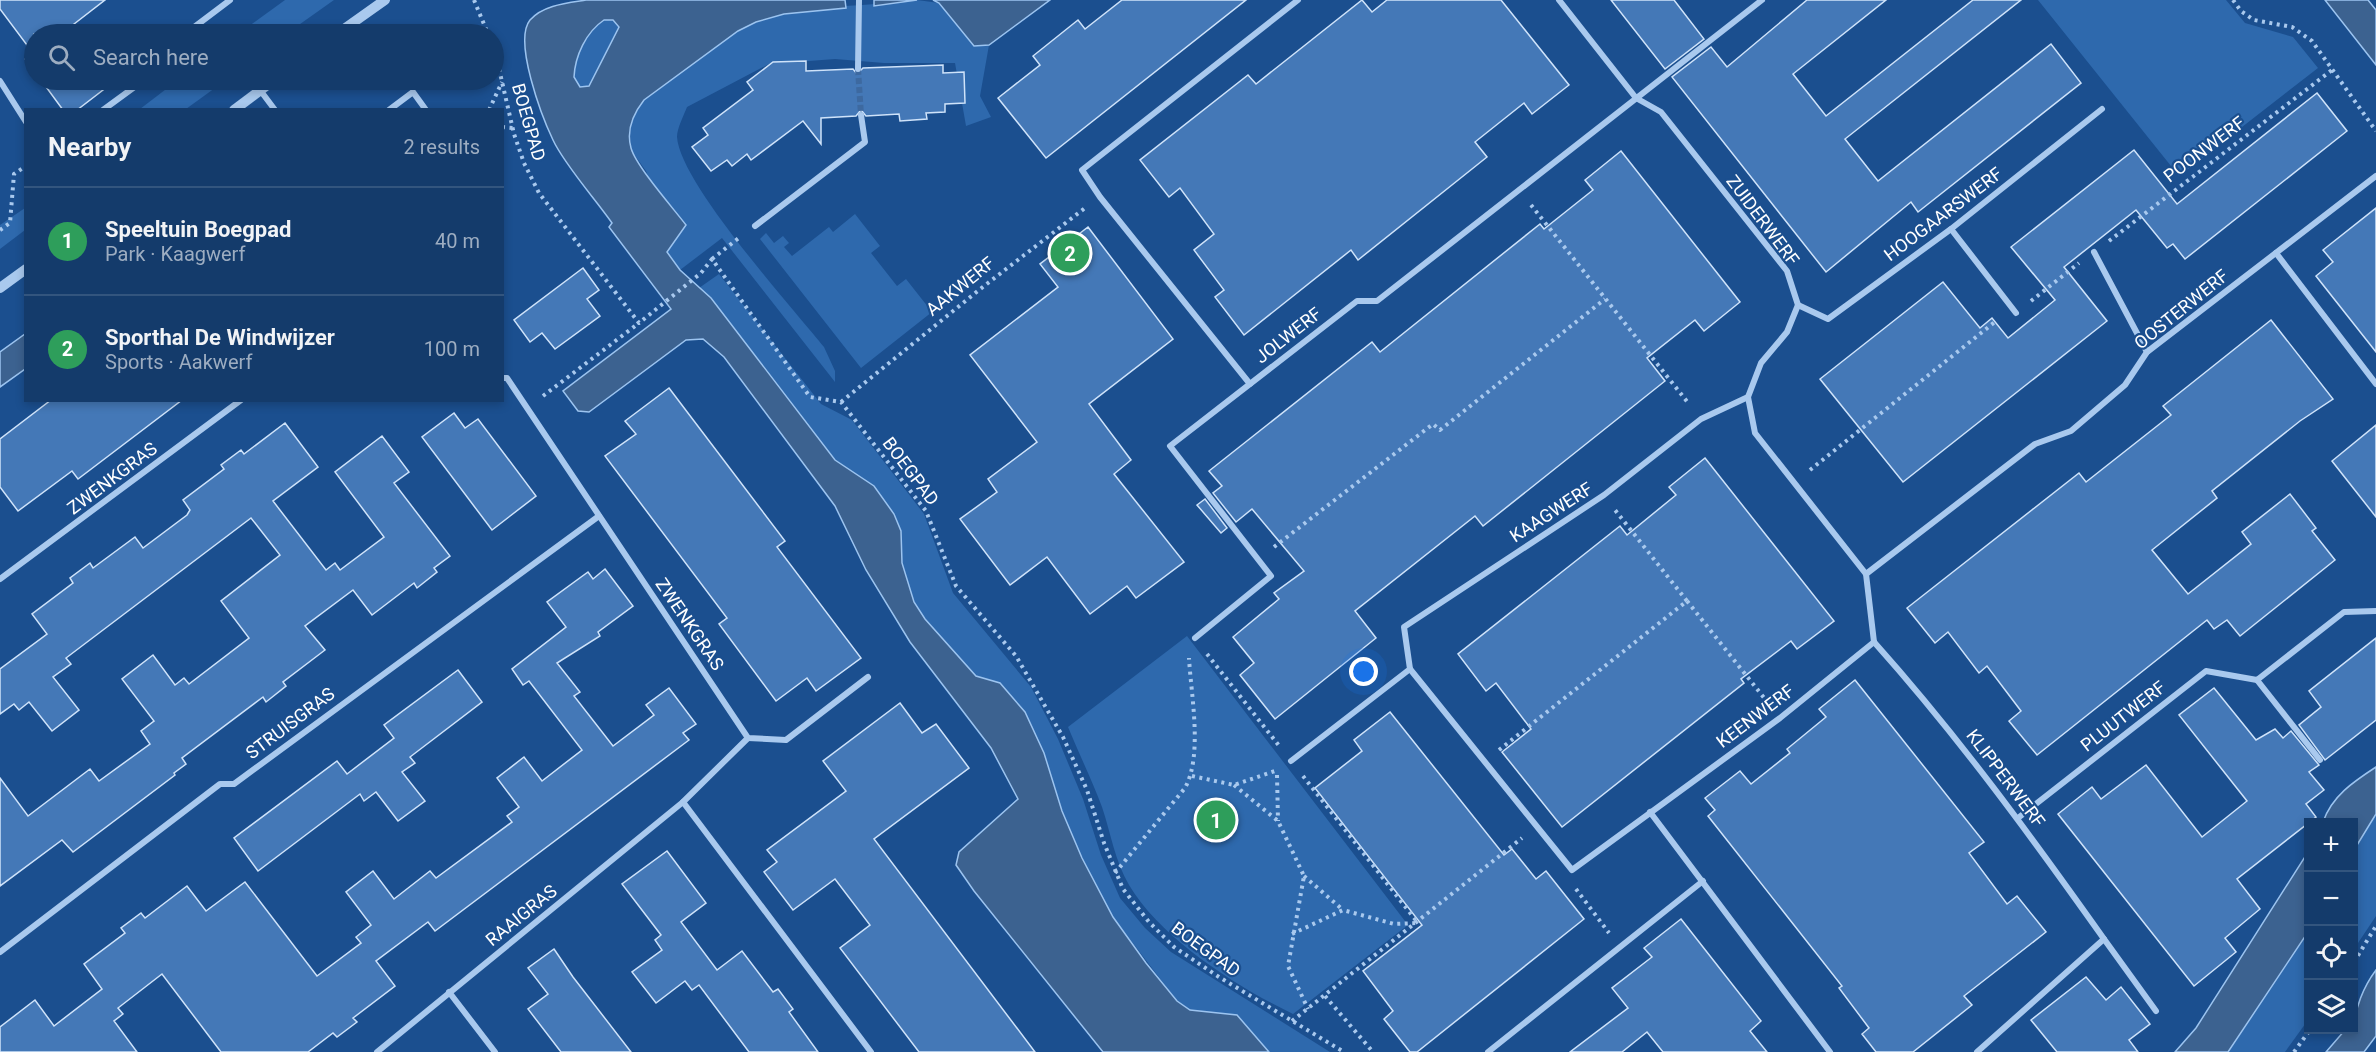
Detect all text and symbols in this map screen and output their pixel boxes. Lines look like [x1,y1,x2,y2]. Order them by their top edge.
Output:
search box [24,24,504,90]
icon: search [45,41,78,74]
text: Search here [93,45,209,70]
street label: BOEGPAD [508,81,550,163]
street label: POONWERF [2159,112,2249,186]
text: Nearby [48,132,131,162]
text: 2 results [404,135,480,159]
street label: HOOGAARSWERF [1880,163,2006,265]
street label: ZUIDERWERF [1722,171,1804,269]
text: Speeltuin Boegpad [105,217,291,242]
text: 1 [62,229,73,253]
text: 40 m [435,229,480,253]
pin: 2 [1050,230,1090,276]
text: Park · Kaagwerf [105,242,246,266]
street label: AAKWERF [922,252,999,320]
street label: OOSTERWERF [2130,265,2232,353]
street label: JOLWERF [1251,303,1325,367]
text: Sporthal De Windwijzer [105,325,335,350]
text: 2 [62,337,73,361]
text: 100 m [424,337,480,361]
text: Sports · Aakwerf [105,350,252,374]
street label: BOEGPAD [879,433,943,509]
street label: ZWENKGRAS [63,437,161,518]
street label: KAAGWERF [1506,478,1596,546]
street label: ZWENKGRAS [651,574,729,674]
your location [1349,657,1378,686]
street label: PLUUTWERF [2076,676,2170,756]
street label: KEENWERF [1712,680,1798,752]
street label: STRUISGRAS [242,683,339,763]
street label: KLIPPERWERF [1962,725,2050,831]
pin: 1 [1196,798,1236,842]
map controls [2304,818,2358,1034]
button: + [2304,818,2358,872]
button: − [2304,872,2358,926]
street label: RAAIGRAS [481,880,561,950]
street label: BOEGPAD [1168,917,1244,981]
button: locate [2304,926,2358,980]
button: layers [2304,980,2358,1034]

